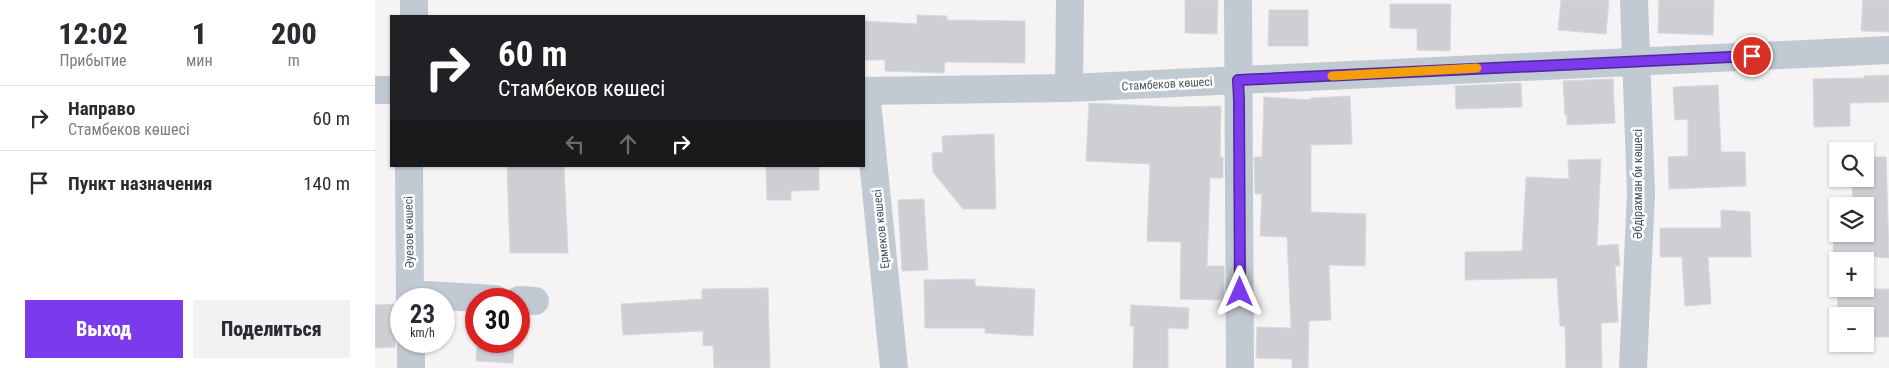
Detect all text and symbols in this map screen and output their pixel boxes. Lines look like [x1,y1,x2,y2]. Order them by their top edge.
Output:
text: 12:02 [58,16,128,51]
text: 1 [192,16,207,51]
text: 200 [271,16,317,51]
text: 60 m [498,34,567,75]
icon: right [415,35,480,100]
pin [1731,35,1773,77]
icon: arrive [1738,42,1766,70]
text: Прибытие [59,51,127,70]
text: мин [186,51,213,70]
text: m [288,51,300,70]
street label: Стамбеков көшесі [1121,75,1213,93]
text: Стамбеков көшесі [498,76,665,101]
text: Направо [68,97,135,120]
icon: right [25,104,53,132]
text: 60 m [313,107,350,130]
text: Стамбеков көшесі [68,120,190,139]
street label: Әбдірахман би көшесі [1631,129,1645,239]
icon: left [561,130,589,158]
icon: ahead [614,130,642,158]
icon: right [667,130,695,158]
map controls [1829,142,1874,352]
button: search [1829,142,1874,187]
icon: arrive [25,169,53,197]
text: Пункт назначения [68,172,212,195]
text: 140 m [303,172,350,195]
street label: Ермеков көшесі [870,189,892,269]
street label: Әуезов көшесі [401,196,417,268]
button: layers [1829,197,1874,242]
button: + [1829,252,1874,297]
position arrow [1213,265,1265,317]
speed limit sign: 30 [465,288,530,353]
button: Выход [25,300,183,358]
button: Поделиться [193,300,350,358]
text: 23 [410,300,435,329]
button: − [1829,307,1874,352]
text: km/h [410,326,435,340]

